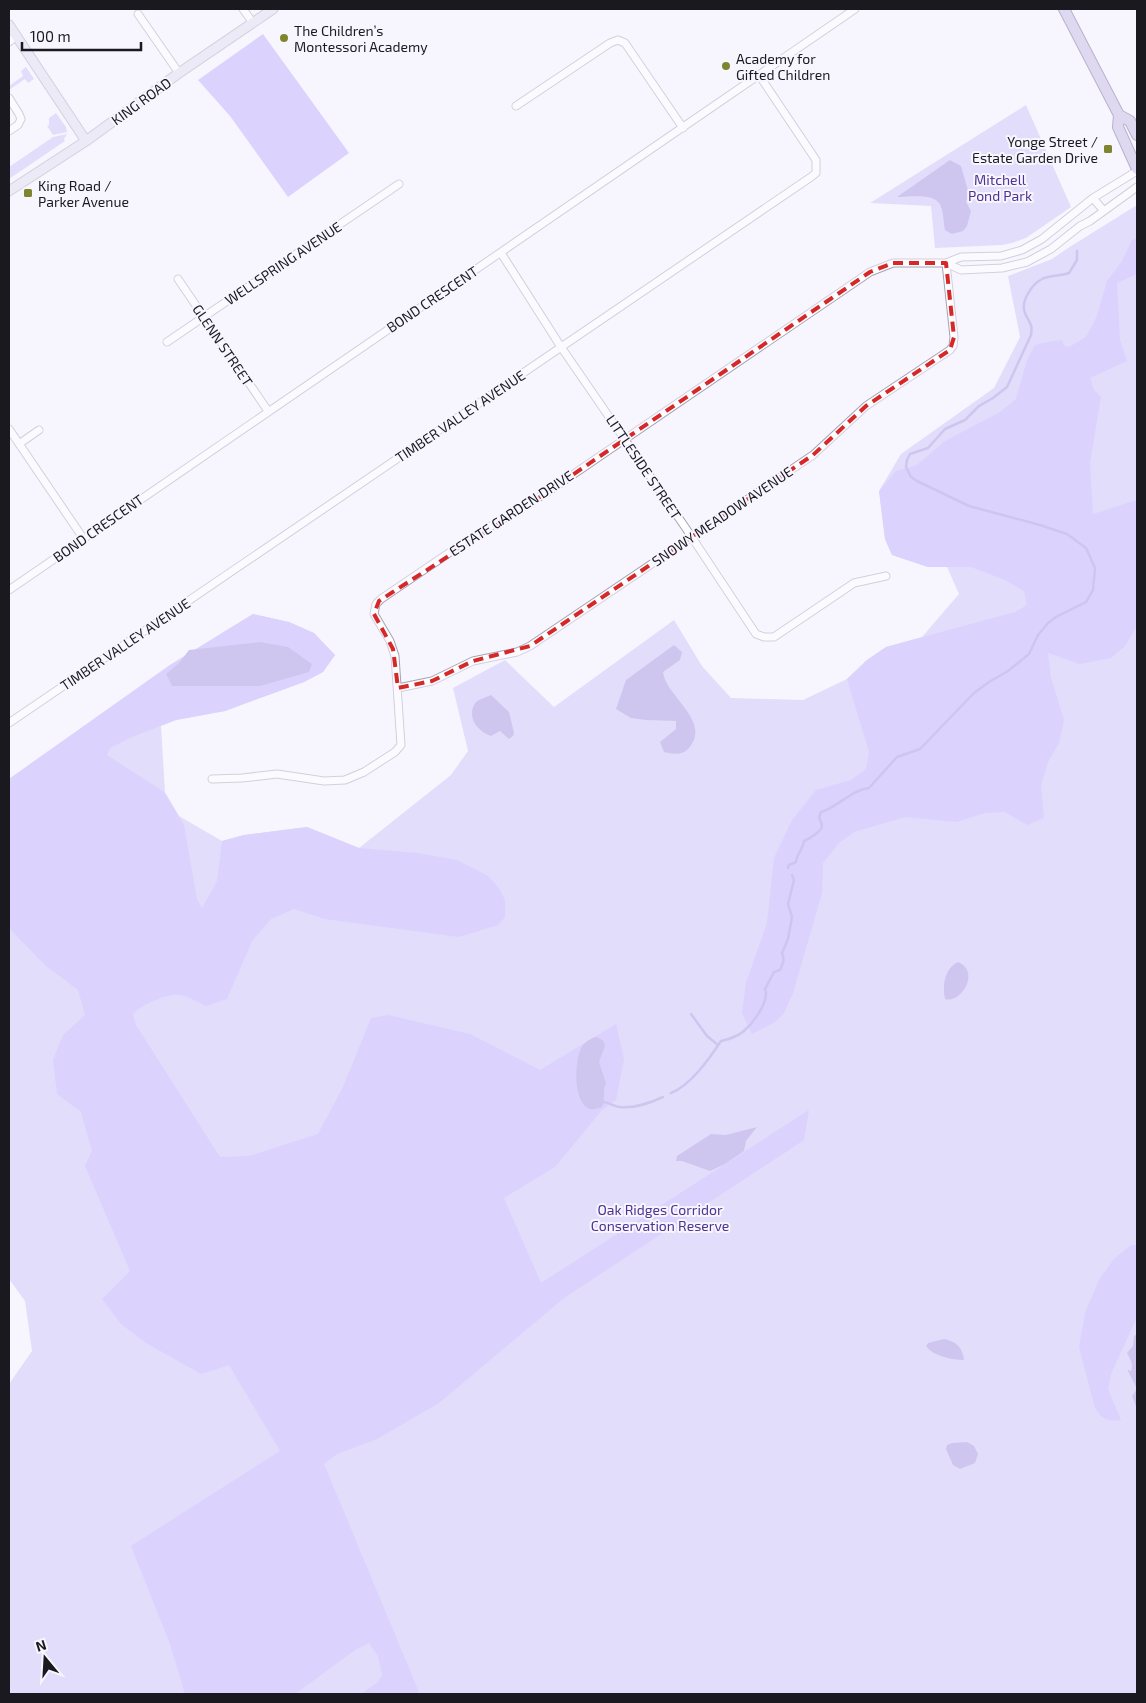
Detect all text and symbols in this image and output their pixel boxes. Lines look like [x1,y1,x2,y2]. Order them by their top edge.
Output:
scale bar [22,20,141,52]
place label: The Children’s Montessori Academy [294,22,428,55]
text: 100 m [30,27,71,45]
marker: The Children’s Montessori Academy [278,32,290,44]
place label: Academy for Gifted Children [736,50,830,83]
marker: Academy for Gifted Children [720,60,732,72]
street label: KING ROAD [108,74,174,128]
place label: Yonge Street / Estate Garden Drive [972,133,1098,166]
marker: Yonge Street / Estate Garden Drive [1102,143,1114,155]
park label: Mitchell Pond Park [968,171,1032,204]
place label: King Road / Parker Avenue [38,177,129,210]
marker: King Road / Parker Avenue [22,187,34,199]
street label: WELLSPRING AVENUE [221,218,345,308]
street label: BOND CRESCENT [383,262,481,336]
street label: GLENN STREET [189,301,257,389]
street label: TIMBER VALLEY AVENUE [392,366,528,466]
street label: LITTLESIDE STREET [603,412,685,522]
street label: SNOWY MEADOW AVENUE [648,462,796,569]
street label: ESTATE GARDEN DRIVE [446,467,576,559]
street label: BOND CRESCENT [50,490,146,566]
street label: TIMBER VALLEY AVENUE [57,594,193,694]
park label: Oak Ridges Corridor Conservation Reserve [591,1201,729,1234]
north arrow [20,1633,70,1683]
text: N [33,1636,48,1655]

